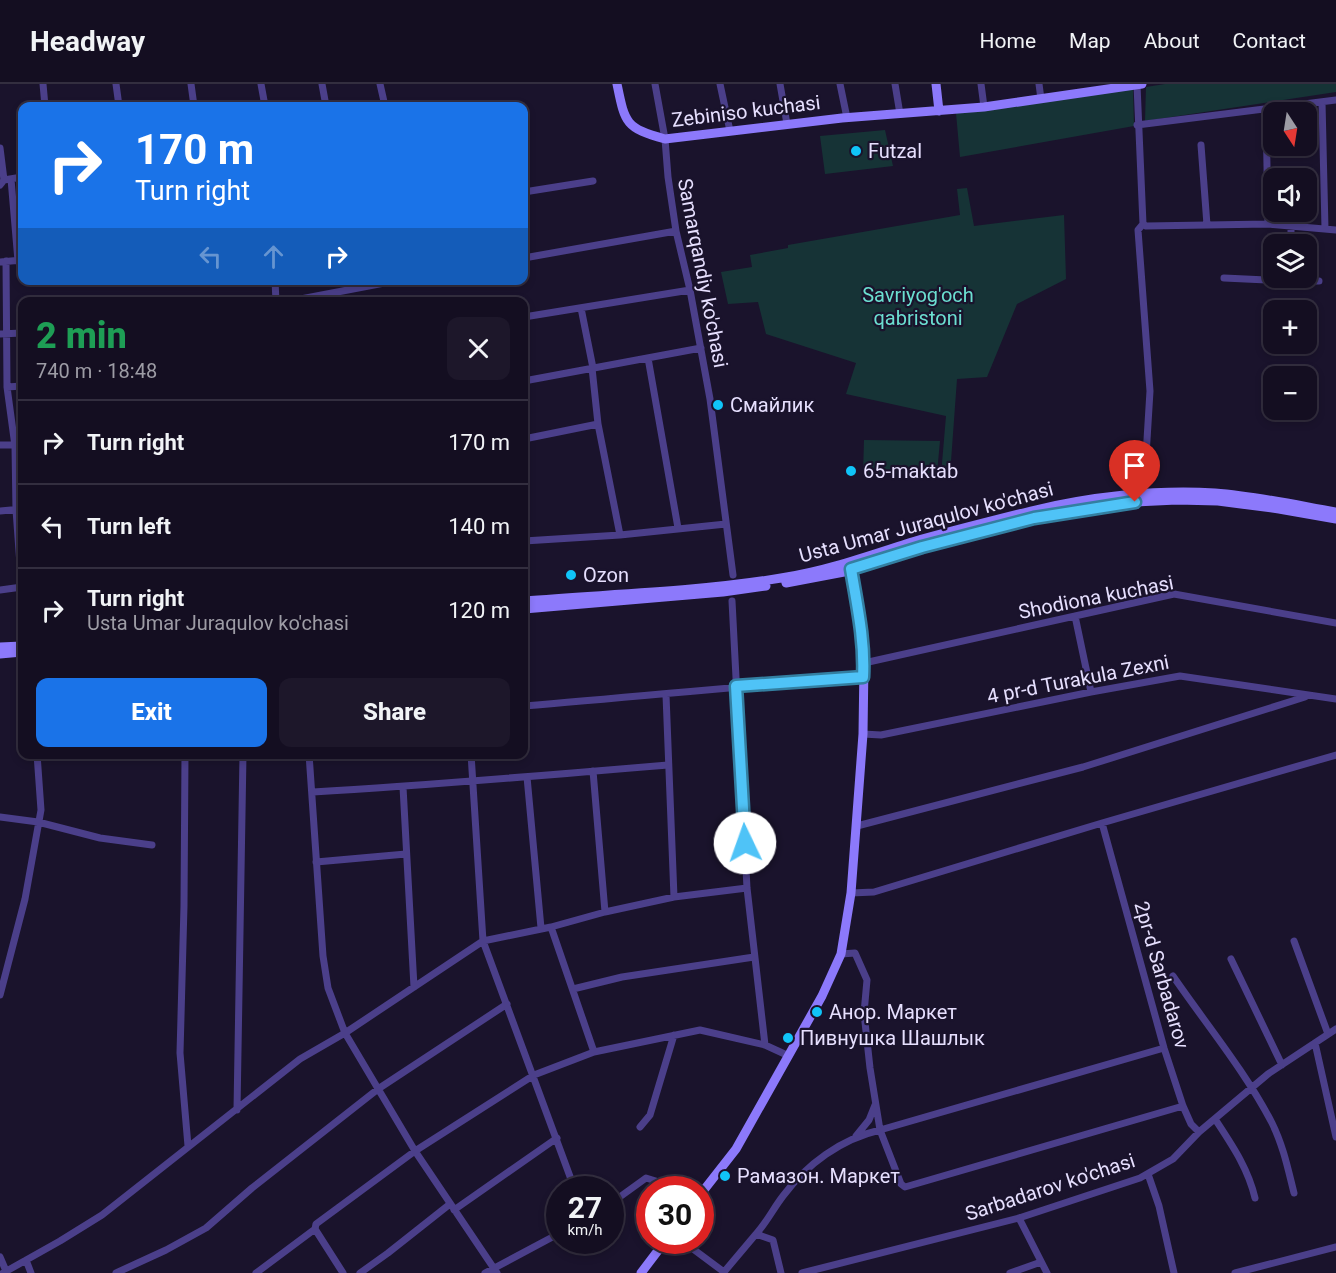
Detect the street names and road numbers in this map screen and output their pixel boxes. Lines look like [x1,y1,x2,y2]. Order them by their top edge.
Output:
street label: Zebiniso kuchasi [670,90,822,132]
street label: Samarqandiy ko'chasi [673,176,733,370]
street label: Usta Umar Juraqulov ko'chasi [796,477,1056,567]
street label: Shodiona kuchasi [1016,570,1176,624]
street label: 4 pr-d Turakula Zexni [985,650,1171,708]
street label: 2pr-d Sarbadarov [1129,898,1195,1052]
street label: Sarbadarov ko'chasi [962,1148,1138,1226]

